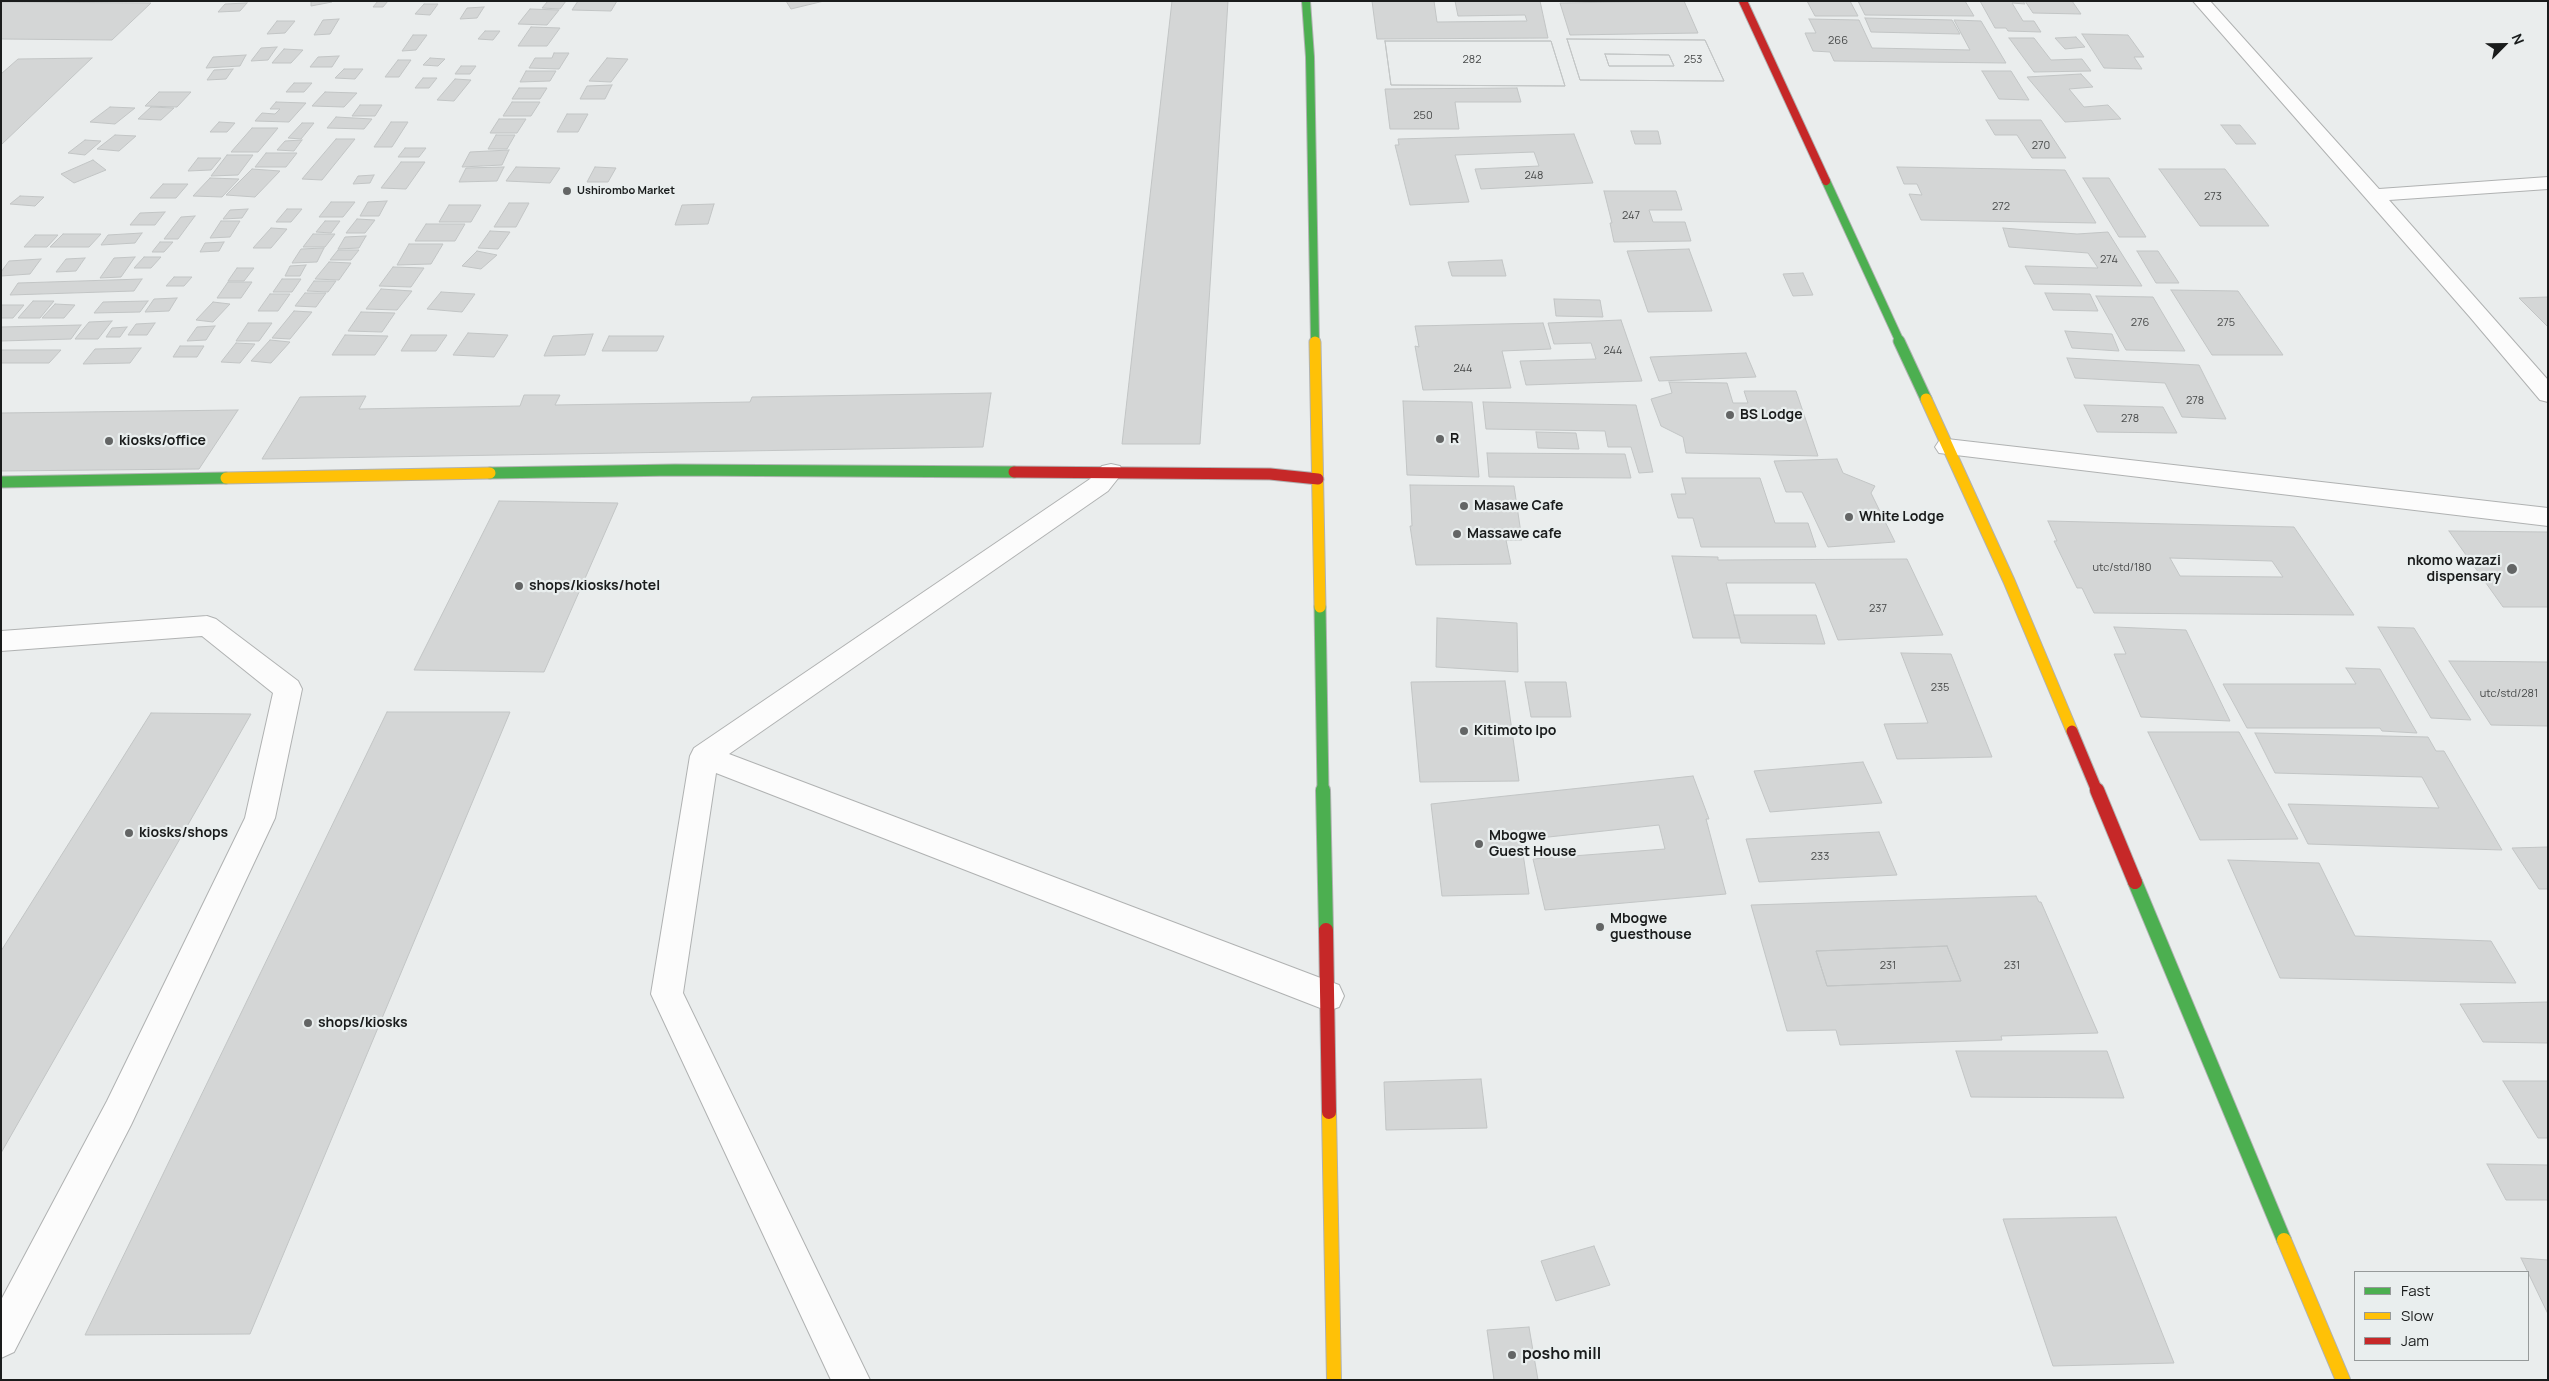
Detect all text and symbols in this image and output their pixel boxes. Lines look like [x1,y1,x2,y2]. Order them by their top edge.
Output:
north arrow [2479,20,2529,70]
text: N [2508,31,2529,47]
house number: 266 [1828,34,1848,48]
house number: 282 [1463,53,1481,67]
house number: 253 [1684,53,1702,67]
house number: 250 [1413,109,1433,123]
house number: 270 [2032,139,2050,153]
house number: 248 [1525,169,1543,183]
place label: Ushirombo Market [577,184,675,198]
marker: Ushirombo Market [561,185,573,197]
house number: 273 [2204,190,2222,204]
house number: 272 [1992,200,2010,214]
house number: 247 [1622,209,1640,223]
house number: 274 [2100,253,2118,267]
house number: 276 [2131,316,2149,330]
house number: 275 [2217,316,2235,330]
house number: 244 [1603,344,1623,358]
house number: 244 [1453,362,1473,376]
house number: 278 [2186,394,2204,408]
place label: BS Lodge [1740,407,1803,423]
marker: BS Lodge [1724,409,1736,421]
house number: 278 [2121,412,2139,426]
place label: R [1450,431,1459,447]
place label: kiosks/office [119,433,206,449]
marker: R [1434,433,1446,445]
marker: kiosks/office [103,435,115,447]
place label: Masawe Cafe [1474,498,1563,514]
marker: Masawe Cafe [1458,500,1470,512]
place label: White Lodge [1859,509,1944,525]
marker: White Lodge [1843,511,1855,523]
place label: Massawe cafe [1467,526,1562,542]
marker: Massawe cafe [1451,528,1463,540]
place label: nkomo wazazi dispensary [2407,553,2501,586]
house number: utc/std/180 [2093,561,2151,575]
marker: nkomo wazazi dispensary [2505,562,2519,576]
place label: shops/kiosks/hotel [529,578,660,594]
marker: shops/kiosks/hotel [513,580,525,592]
house number: 237 [1869,602,1887,616]
house number: 235 [1931,681,1949,695]
house number: utc/std/281 [2480,687,2538,701]
place label: Kitimoto Ipo [1474,723,1556,739]
marker: Kitimoto Ipo [1458,725,1470,737]
place label: kiosks/shops [139,825,228,841]
marker: kiosks/shops [123,827,135,839]
place label: Mbogwe Guest House [1489,828,1576,860]
marker: Mbogwe Guest House [1473,838,1485,850]
house number: 233 [1811,850,1829,864]
place label: Mbogwe guesthouse [1610,911,1692,944]
marker: Mbogwe guesthouse [1594,921,1606,933]
house number: 231 [1880,959,1896,973]
house number: 231 [2004,959,2020,973]
place label: shops/kiosks [318,1015,408,1031]
marker: shops/kiosks [302,1017,314,1029]
legend [2354,1271,2529,1361]
text: Fast [2401,1280,2430,1301]
text: Slow [2401,1305,2434,1326]
text: Jam [2401,1330,2429,1351]
place label: posho mill [1522,1345,1601,1365]
marker: posho mill [1506,1349,1518,1361]

